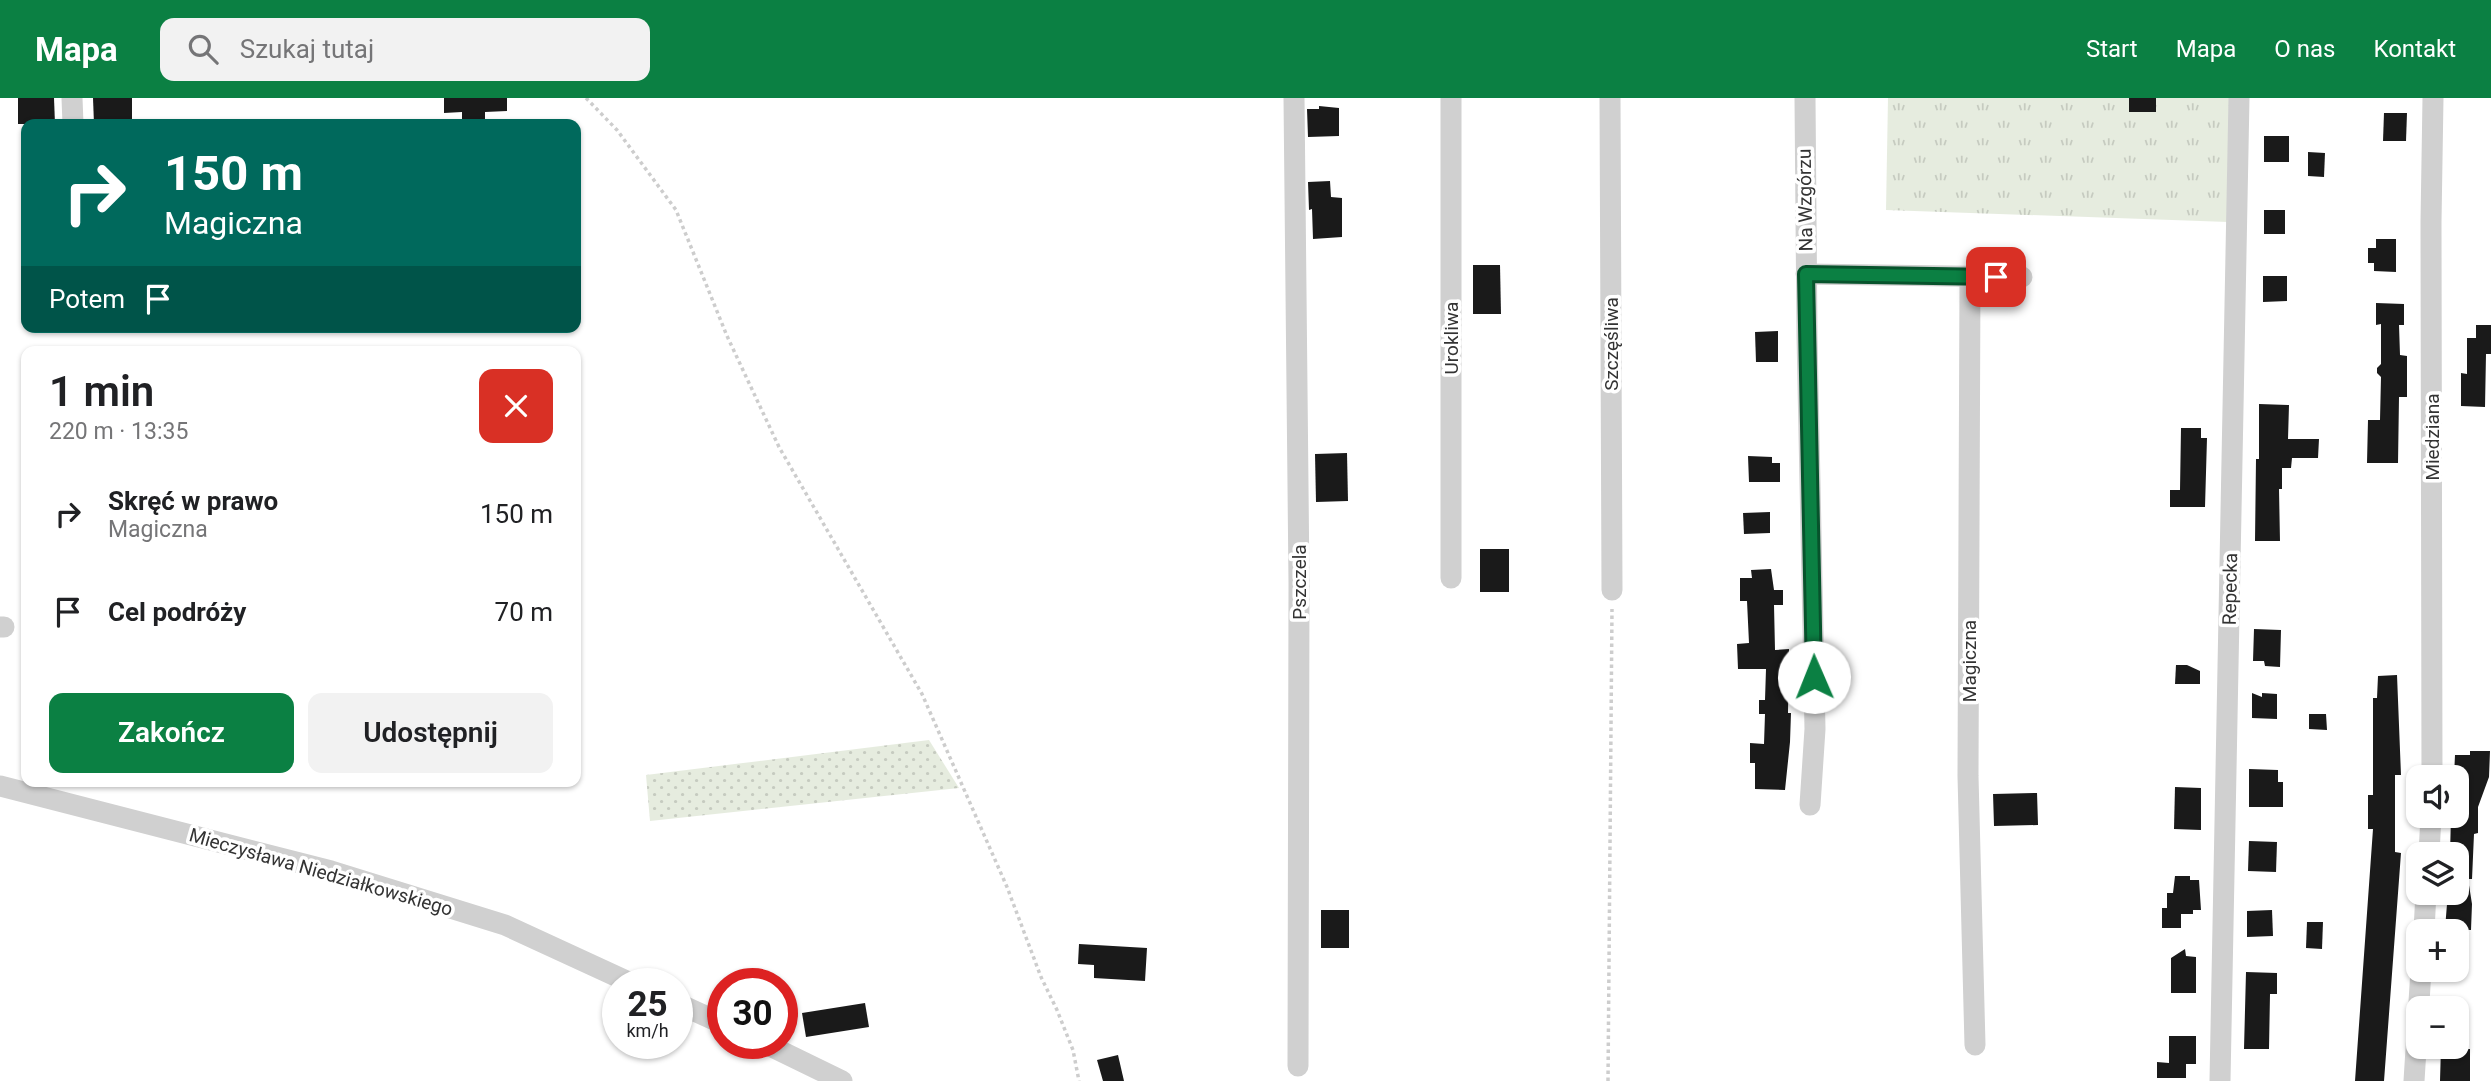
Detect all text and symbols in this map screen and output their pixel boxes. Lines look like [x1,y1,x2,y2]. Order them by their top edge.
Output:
search box [160,18,650,81]
text: Mapa [35,30,118,69]
icon: search [184,30,222,68]
text: Szukaj tutaj [240,34,374,64]
text: Start [2086,35,2138,63]
text: Mapa [2176,35,2236,63]
text: O nas [2274,35,2335,63]
text: Kontakt [2373,35,2456,63]
text: 150 m [164,145,303,202]
icon: right [49,147,140,238]
street label: Na Wzgórzu [1793,149,1817,251]
text: Magiczna [164,204,303,242]
pin [1966,247,2026,307]
icon: arrive [1977,258,2015,296]
icon: arrive [139,280,177,318]
text: Potem [49,284,125,314]
street label: Szczęśliwa [1600,297,1623,391]
street label: Urokliwa [1440,302,1463,374]
text: 1 min [49,367,154,416]
button: close [479,369,553,443]
street label: Miedziana [2421,393,2444,481]
text: 220 m · 13:35 [49,418,188,445]
text: Skręć w prawo [108,486,278,516]
icon: right [49,495,87,533]
text: 150 m [480,499,553,529]
text: Magiczna [108,516,208,543]
street label: Pszczela [1288,544,1311,620]
street label: Repecka [2218,553,2242,625]
icon: arrive [49,593,87,631]
text: Cel podróży [108,597,246,627]
text: 70 m [495,597,553,627]
street label: Magiczna [1958,620,1981,702]
position arrow [1777,640,1851,714]
button: Zakończ [49,693,294,773]
button: Udostępnij [308,693,553,773]
map controls [2406,765,2469,1059]
button: sound [2406,765,2469,828]
street label: Mieczysława Niedziałkowskiego [187,823,455,921]
button: layers [2406,842,2469,905]
button: + [2406,919,2469,982]
speed limit sign: 30 [707,968,798,1059]
text: 25 [627,984,668,1025]
button: − [2406,996,2469,1059]
text: km/h [626,1020,669,1041]

